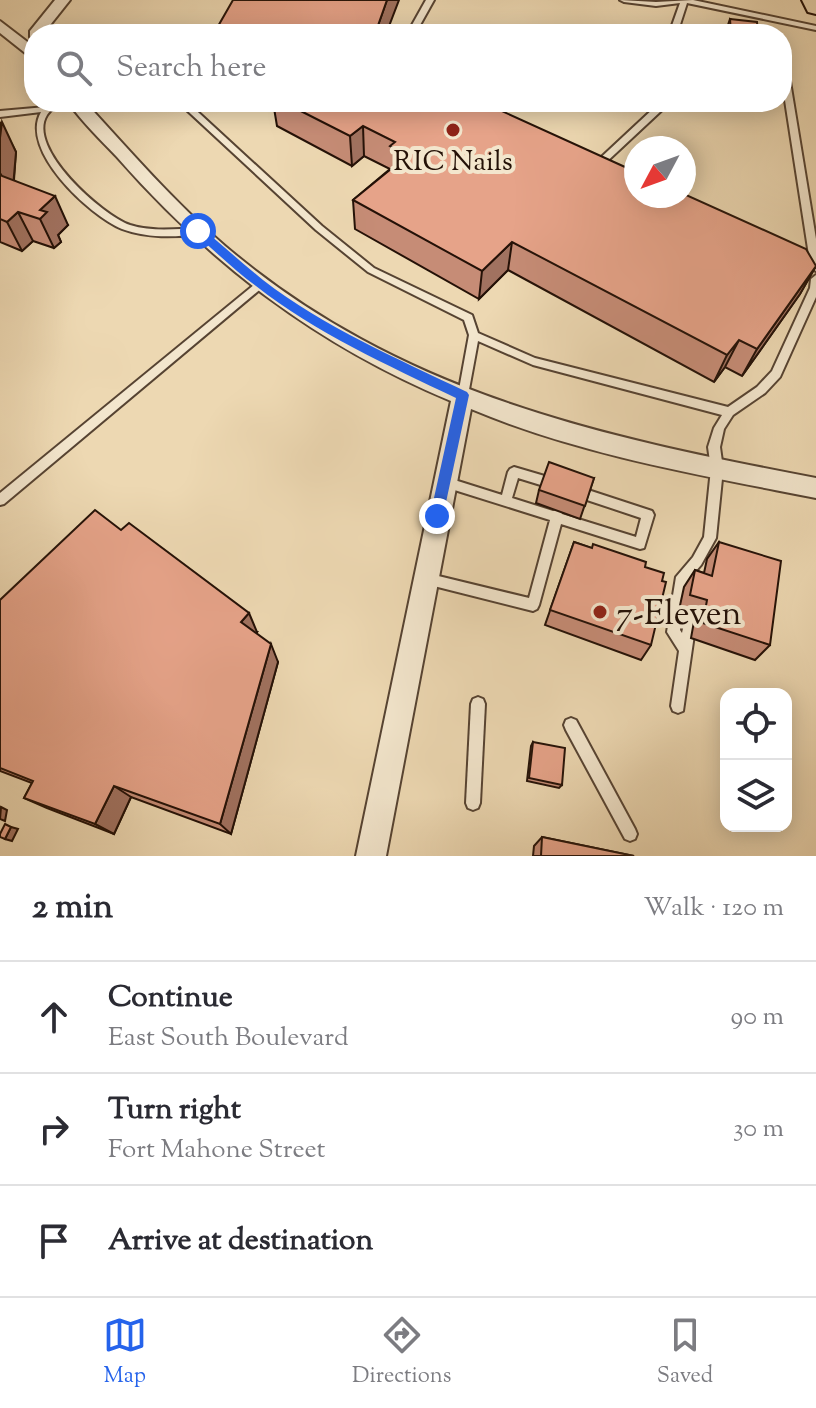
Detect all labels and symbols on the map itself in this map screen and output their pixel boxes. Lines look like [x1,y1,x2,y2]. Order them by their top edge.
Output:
marker: RIC Nails [444,121,462,139]
north arrow [624,136,696,208]
place label: RIC Nails [393,143,513,183]
route start [180,213,216,249]
route end [419,498,455,534]
place label: 7-Eleven [616,591,742,640]
marker: 7-Eleven [591,603,609,621]

